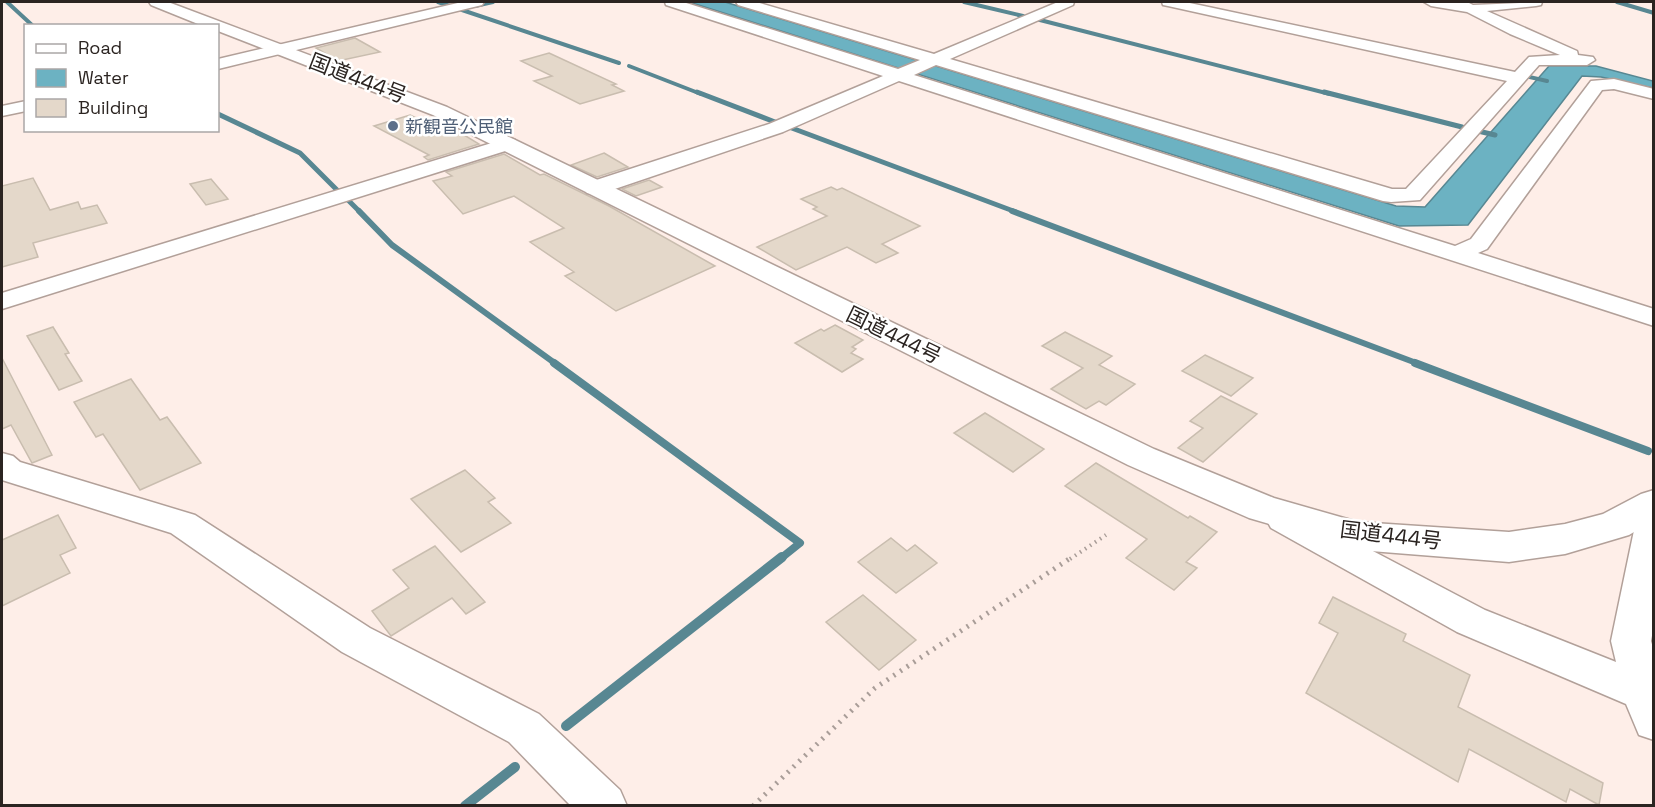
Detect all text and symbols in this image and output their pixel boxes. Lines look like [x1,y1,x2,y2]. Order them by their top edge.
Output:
legend [24,24,219,132]
text: Road [78,36,122,59]
street label: 国道444号 [305,47,411,109]
text: Water [78,66,129,89]
text: Building [78,96,148,119]
place label: 新観音公民館 [405,115,513,138]
marker: 新観音公民館 [386,119,400,133]
street label: 国道444号 [842,300,946,370]
street label: 国道444号 [1339,515,1443,555]

